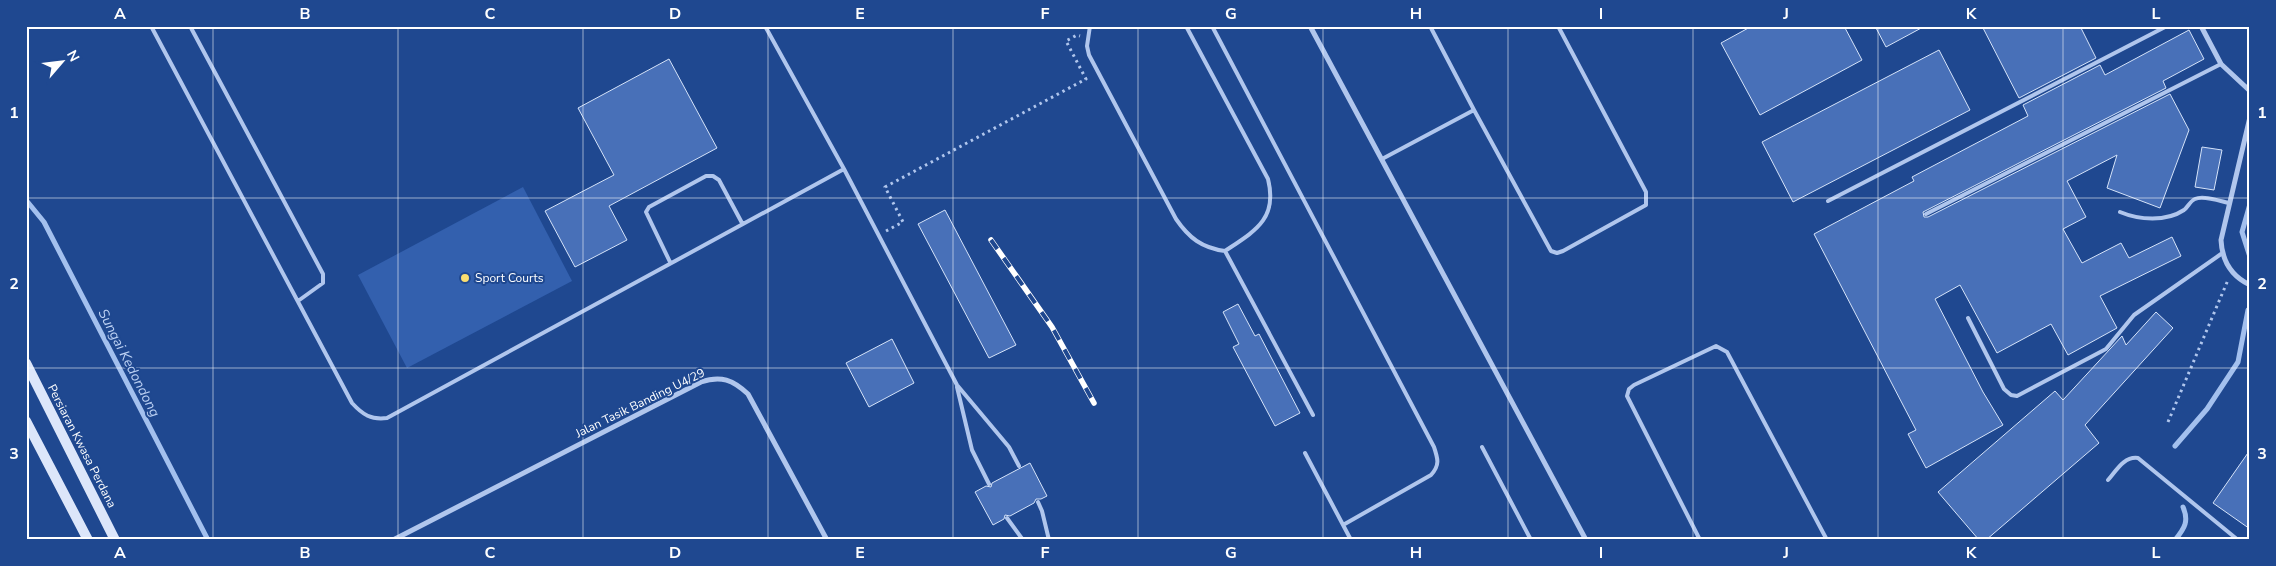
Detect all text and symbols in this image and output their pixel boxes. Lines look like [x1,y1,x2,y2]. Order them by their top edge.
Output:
text: A [114,3,126,25]
text: B [299,3,311,25]
text: C [485,3,496,25]
text: D [669,3,681,25]
text: E [855,3,865,25]
text: F [1041,3,1050,25]
text: G [1225,3,1237,25]
text: H [1410,3,1422,25]
text: I [1599,3,1603,25]
text: J [1782,3,1789,25]
text: K [1966,3,1978,25]
text: L [2152,3,2161,25]
north arrow [38,38,88,88]
text: N [62,47,84,65]
text: 1 [9,102,19,124]
text: 1 [2257,102,2267,124]
place label: Sport Courts [475,270,544,286]
marker: Sport Courts [459,272,471,284]
text: 2 [9,273,19,295]
text: 2 [2257,273,2267,295]
water label: Sungai Kedondong [94,306,164,420]
street label: Jalan Tasik Banding U4/29 [572,365,707,442]
street label: Persiaran Kwasa Perdana [44,382,120,510]
text: 3 [9,443,19,465]
text: 3 [2257,443,2267,465]
text: A [114,542,126,564]
text: B [299,542,311,564]
text: C [485,542,496,564]
text: D [669,542,681,564]
text: E [855,542,865,564]
text: F [1041,542,1050,564]
text: G [1225,542,1237,564]
text: H [1410,542,1422,564]
text: I [1599,542,1603,564]
text: J [1782,542,1789,564]
text: K [1966,542,1978,564]
text: L [2152,542,2161,564]

